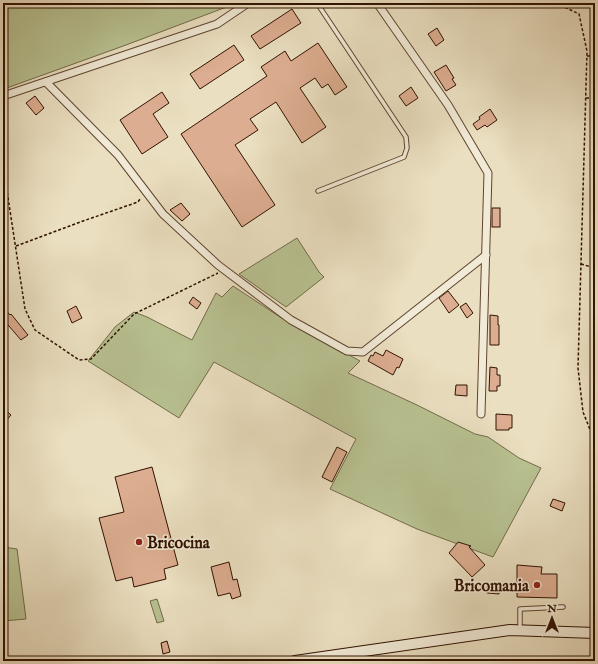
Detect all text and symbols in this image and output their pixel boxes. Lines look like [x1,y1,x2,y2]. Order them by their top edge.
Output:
place label: Bricocina [147,534,211,554]
marker: Bricocina [134,537,144,547]
place label: Bricomania [454,577,530,597]
marker: Bricomania [532,580,542,590]
north arrow [532,598,572,638]
text: N [546,602,557,616]

